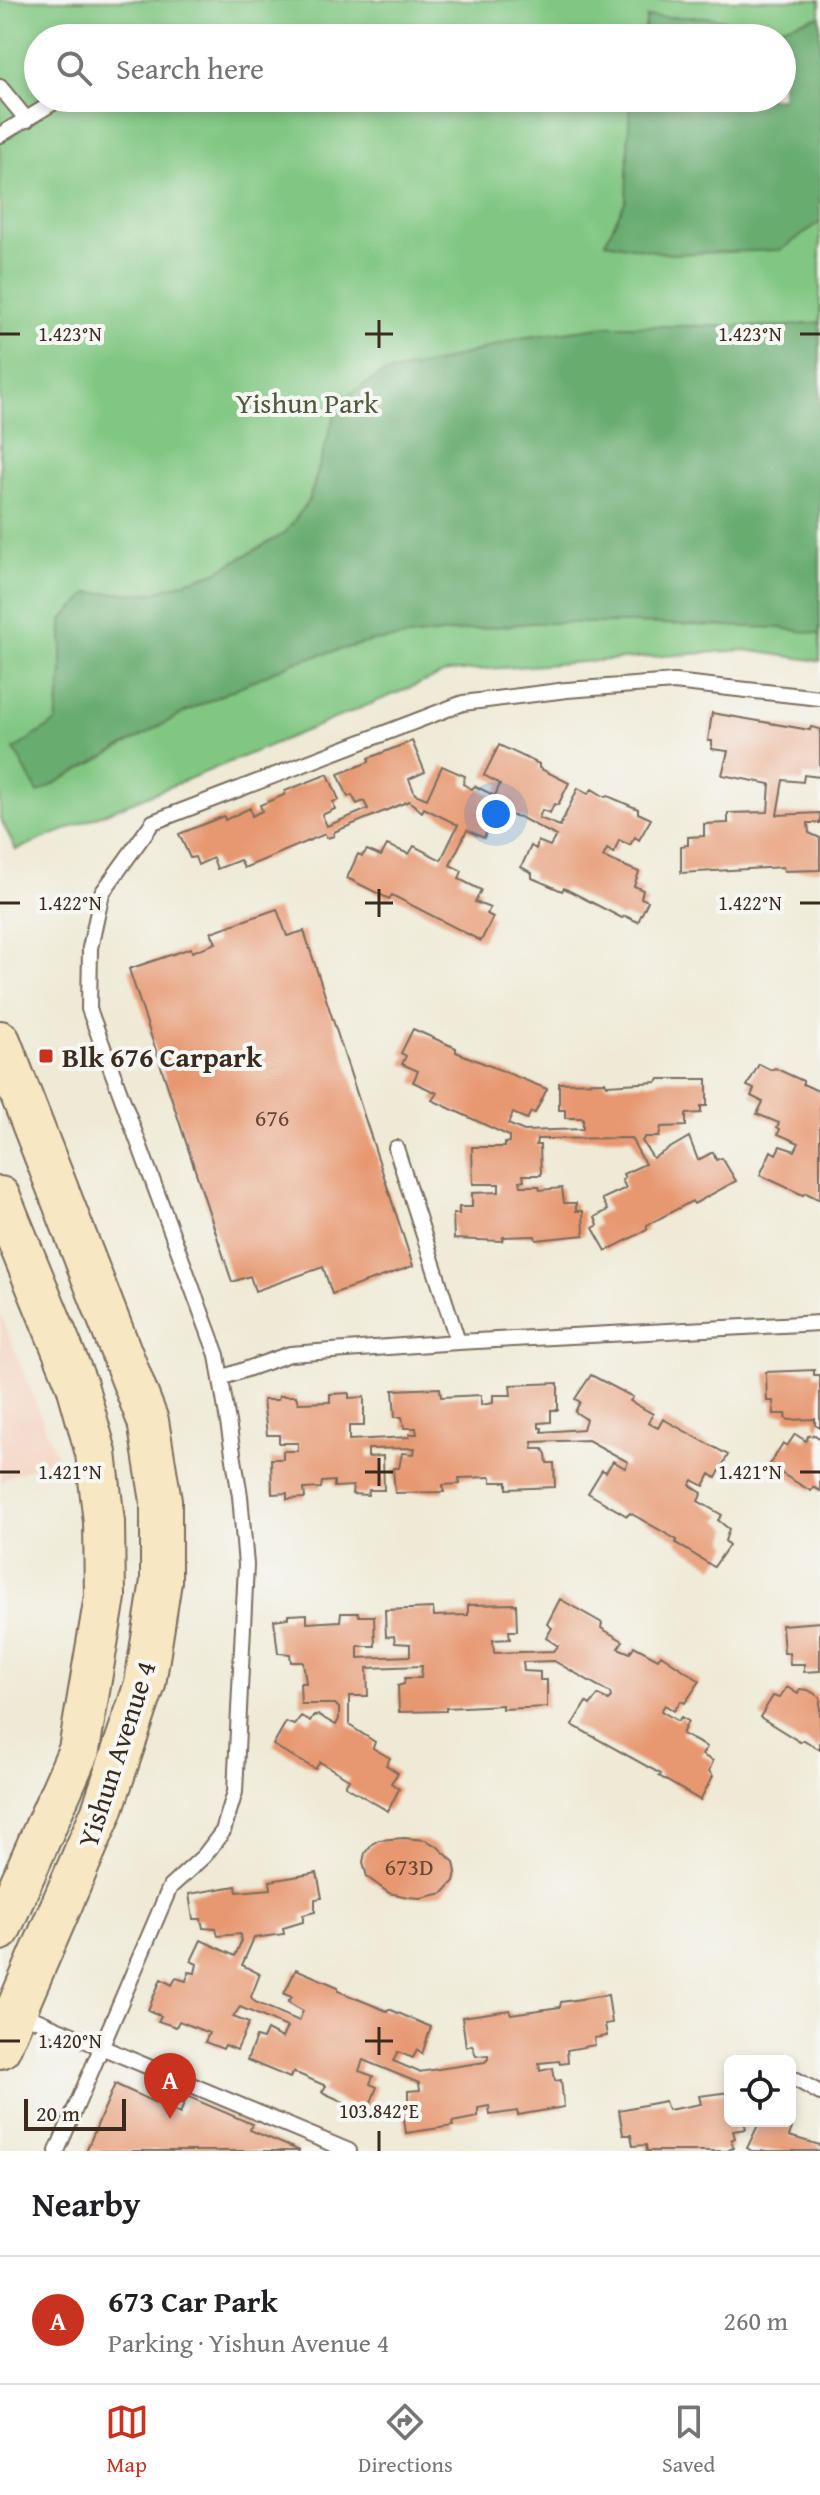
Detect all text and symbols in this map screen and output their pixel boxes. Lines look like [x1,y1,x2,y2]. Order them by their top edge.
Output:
search box [24,24,796,112]
icon: search [52,46,96,90]
text: Search here [116,46,264,90]
text: 1.423°N [38,319,102,348]
text: 1.423°N [718,319,782,348]
park label: Yishun Park [236,382,379,423]
your location [476,794,516,834]
text: 1.422°N [38,888,102,917]
text: 1.422°N [718,888,782,917]
place label: Blk 676 Carpark [62,1036,263,1077]
marker: Blk 676 Carpark [37,1047,55,1065]
house number: 676 [255,1100,289,1135]
text: 1.421°N [38,1457,102,1486]
text: 1.421°N [718,1457,782,1486]
street label: Yishun Avenue 4 [66,1655,166,1853]
house number: 673D [384,1849,434,1884]
text: 1.420°N [38,2026,102,2055]
pin: A [144,2053,196,2119]
map controls [724,2055,796,2127]
button: locate [724,2055,796,2127]
scale bar [24,2095,126,2131]
text: 103.842°E [339,2096,419,2125]
text: 20 m [36,2097,80,2129]
text: Nearby [32,2179,141,2228]
text: 673 Car Park [108,2279,278,2323]
text: A [50,2301,66,2340]
text: 260 m [723,2301,788,2340]
text: Parking · Yishun Avenue 4 [108,2323,389,2362]
tab: Map [105,2400,149,2480]
tab: Directions [358,2400,453,2480]
tab: Saved [662,2400,715,2480]

